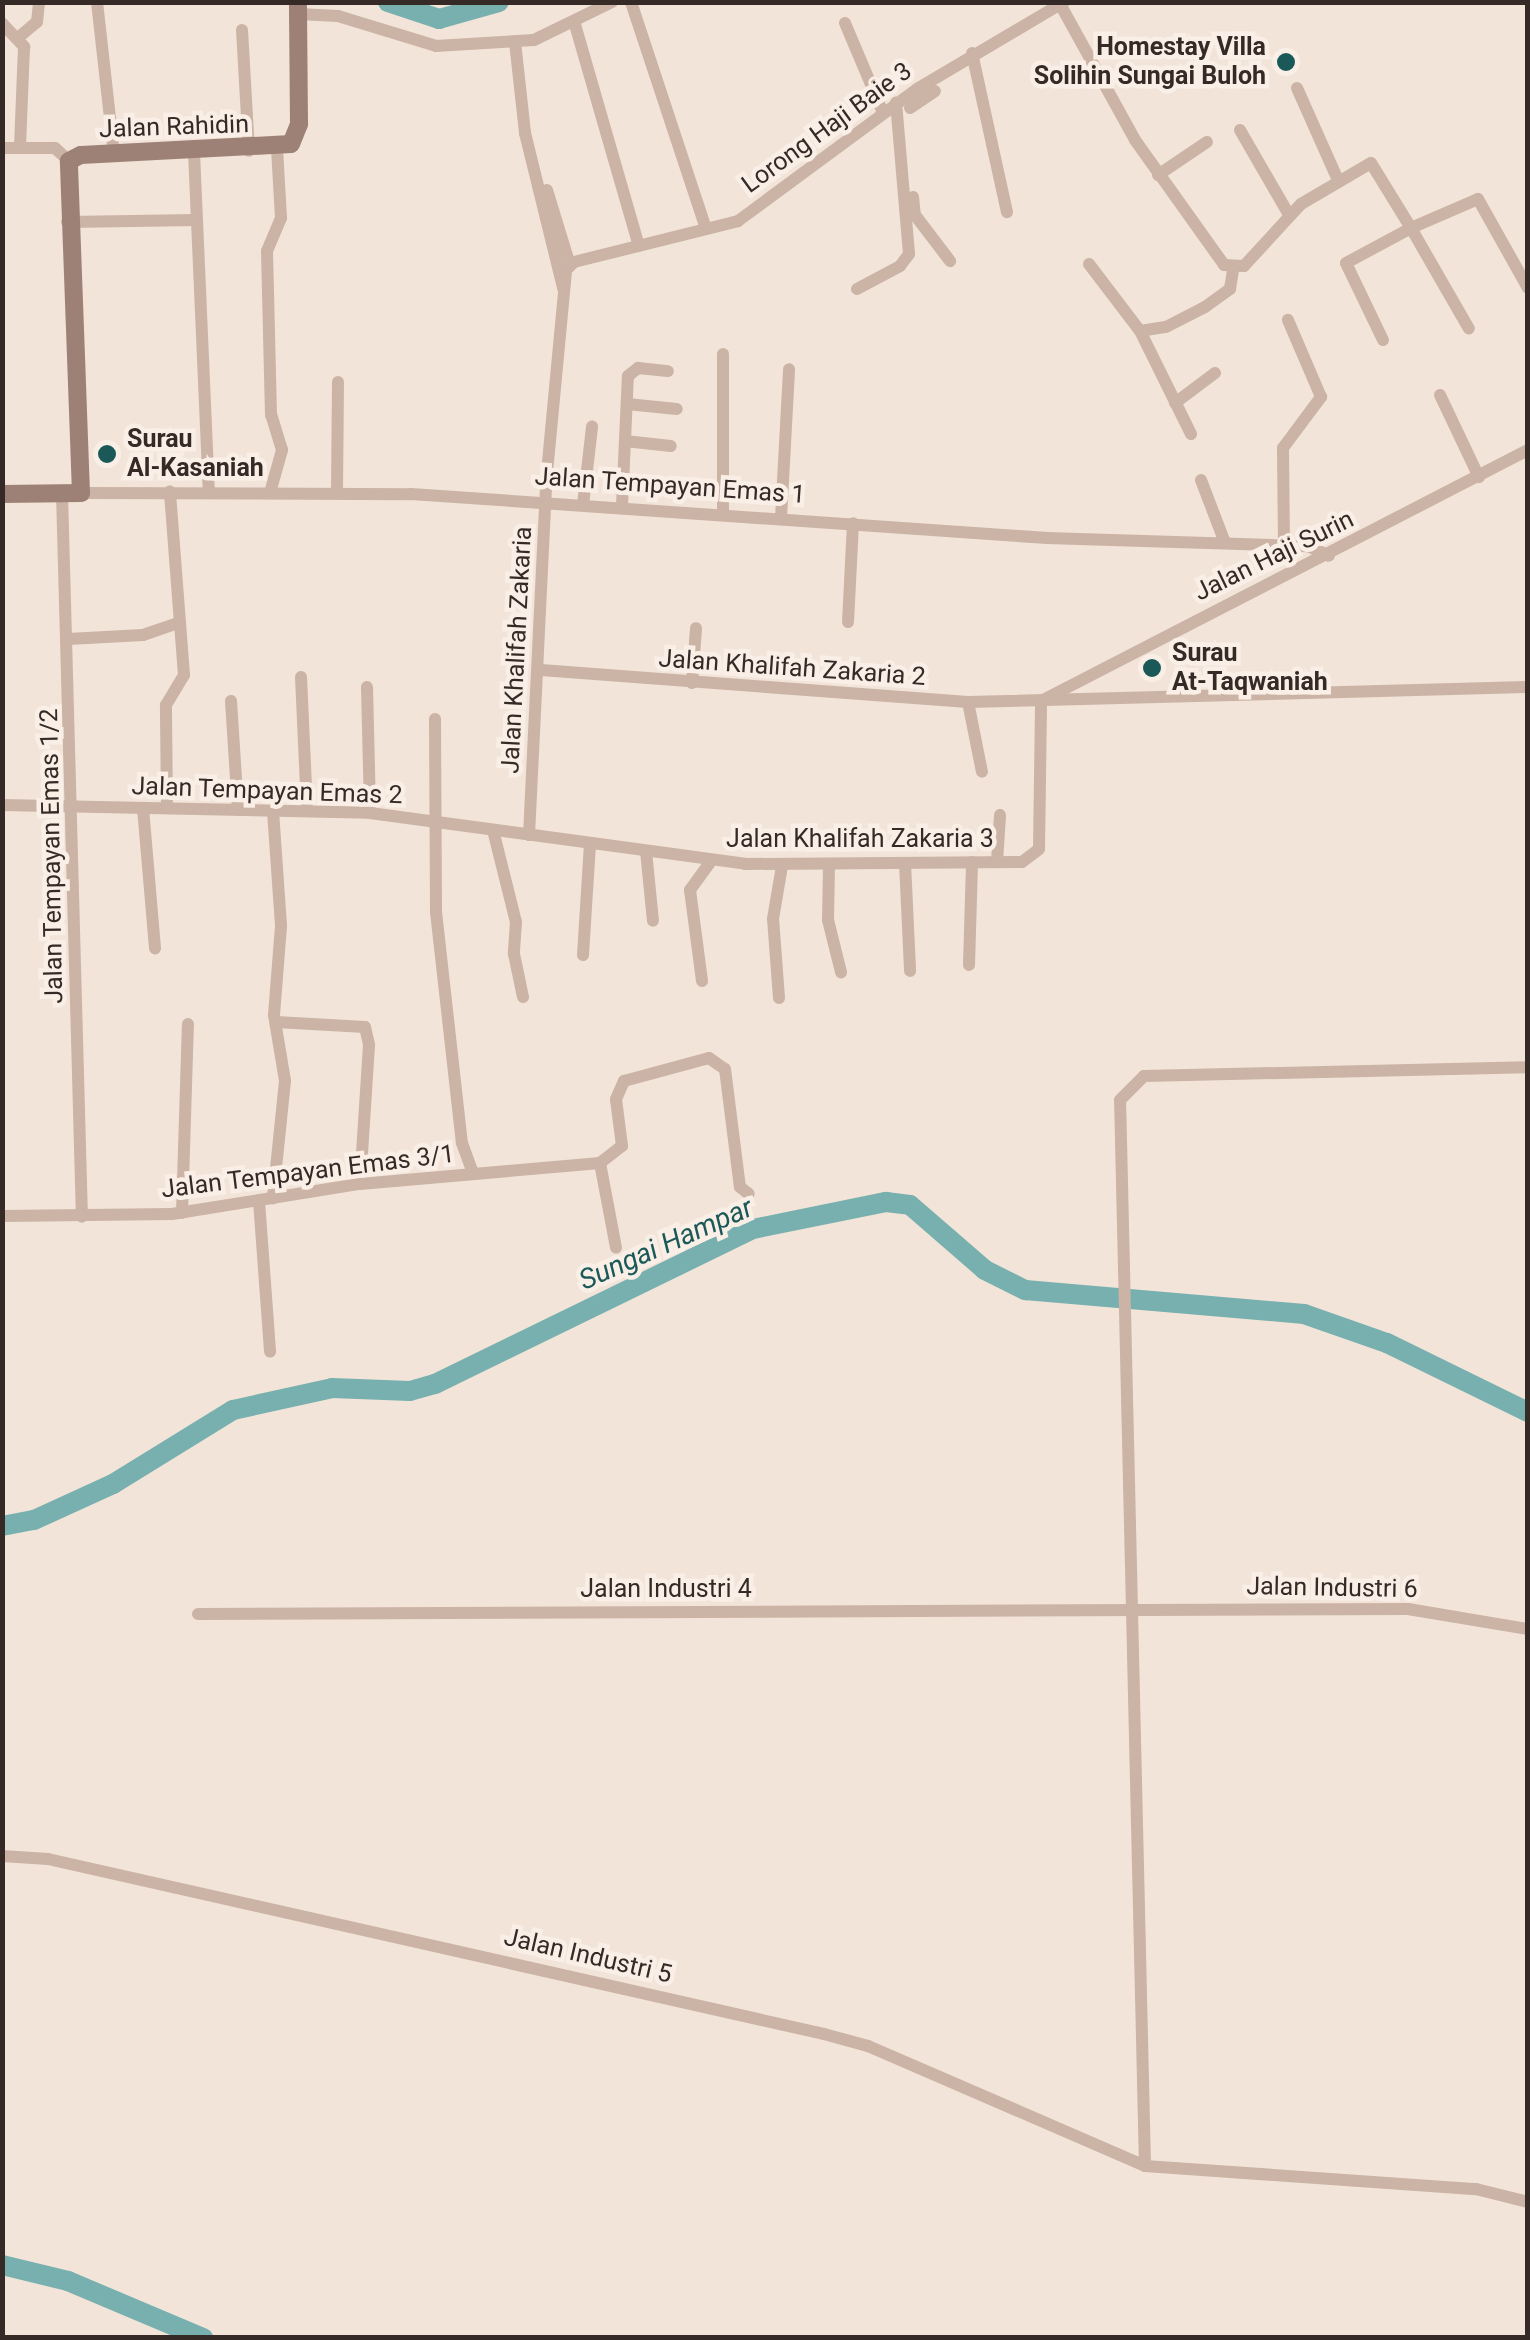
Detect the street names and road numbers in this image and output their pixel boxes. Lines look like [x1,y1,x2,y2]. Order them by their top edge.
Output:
street label: Lorong Haji Baie 3 [736,56,918,200]
street label: Jalan Rahidin [99,109,249,145]
street label: Jalan Tempayan Emas 1 [534,462,806,510]
street label: Jalan Haji Surin [1189,504,1359,608]
street label: Jalan Khalifah Zakaria [496,526,538,774]
street label: Jalan Khalifah Zakaria 2 [657,644,927,692]
street label: Jalan Tempayan Emas 1/2 [34,708,70,1004]
street label: Jalan Tempayan Emas 2 [131,771,403,811]
street label: Jalan Khalifah Zakaria 3 [726,824,994,854]
street label: Jalan Tempayan Emas 3/1 [159,1139,457,1205]
street label: Jalan Industri 6 [1246,1572,1418,1604]
street label: Jalan Industri 4 [580,1574,752,1604]
street label: Jalan Industri 5 [501,1922,675,1990]

